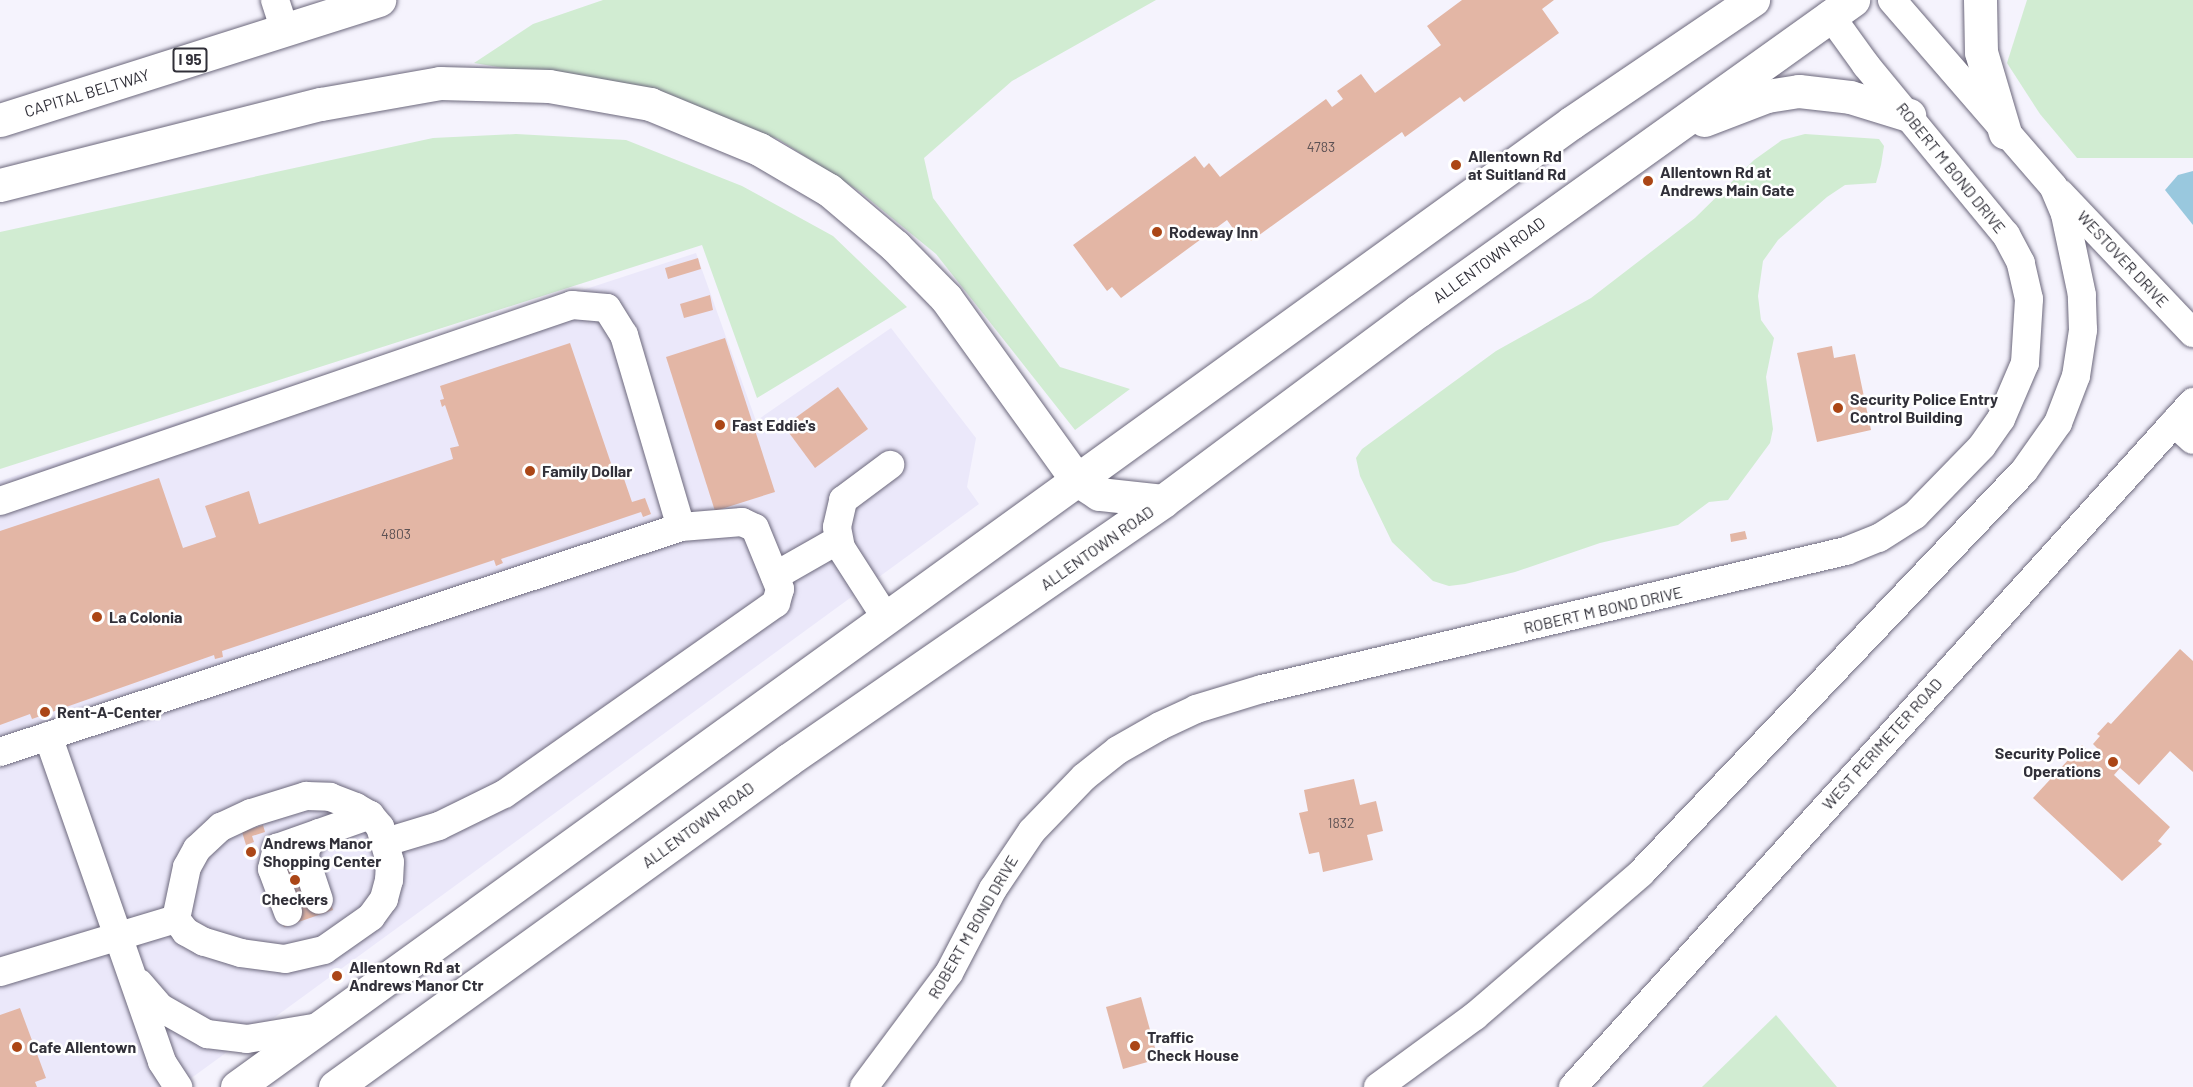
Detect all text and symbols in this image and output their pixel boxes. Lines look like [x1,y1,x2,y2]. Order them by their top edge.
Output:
road number: I 95 [172,48,208,72]
street label: CAPITAL BELTWAY [22,65,152,121]
street label: ROBERT M BOND DRIVE [1892,99,2010,237]
house number: 4783 [1307,139,1335,155]
place label: Allentown Rd at Suitland Rd [1468,146,1566,184]
marker: Allentown Rd at Suitland Rd [1449,158,1463,172]
place label: Allentown Rd at Andrews Main Gate [1660,162,1795,200]
marker: Allentown Rd at Andrews Main Gate [1641,174,1655,188]
street label: WESTOVER DRIVE [2073,207,2173,311]
street label: ALLENTOWN ROAD [1429,213,1549,307]
place label: Rodeway Inn [1169,222,1258,242]
marker: Rodeway Inn [1150,225,1164,239]
place label: Security Police Entry Control Building [1850,389,1998,427]
marker: Security Police Entry Control Building [1831,401,1845,415]
place label: Fast Eddie's [732,415,816,435]
marker: Fast Eddie's [713,418,727,432]
place label: Family Dollar [542,461,632,481]
marker: Family Dollar [523,464,537,478]
street label: ALLENTOWN ROAD [1037,502,1157,594]
house number: 4803 [381,526,411,542]
street label: ROBERT M BOND DRIVE [1522,582,1684,638]
place label: La Colonia [109,607,183,627]
marker: La Colonia [90,610,104,624]
street label: WEST PERIMETER ROAD [1818,674,1946,814]
place label: Rent-A-Center [57,702,162,722]
marker: Rent-A-Center [38,705,52,719]
place label: Security Police Operations [1995,743,2101,781]
marker: Security Police Operations [2106,755,2120,769]
street label: ALLENTOWN ROAD [638,778,758,872]
house number: 1832 [1328,815,1354,831]
place label: Andrews Manor Shopping Center [263,833,381,871]
marker: Andrews Manor Shopping Center [244,845,258,859]
street label: ROBERT M BOND DRIVE [924,852,1022,1002]
marker: Checkers [288,873,302,887]
place label: Checkers [262,889,328,909]
place label: Allentown Rd at Andrews Manor Ctr [349,957,484,995]
marker: Allentown Rd at Andrews Manor Ctr [330,969,344,983]
place label: Traffic Check House [1147,1027,1239,1065]
place label: Cafe Allentown [29,1037,136,1057]
marker: Traffic Check House [1128,1039,1142,1053]
marker: Cafe Allentown [10,1040,24,1054]

